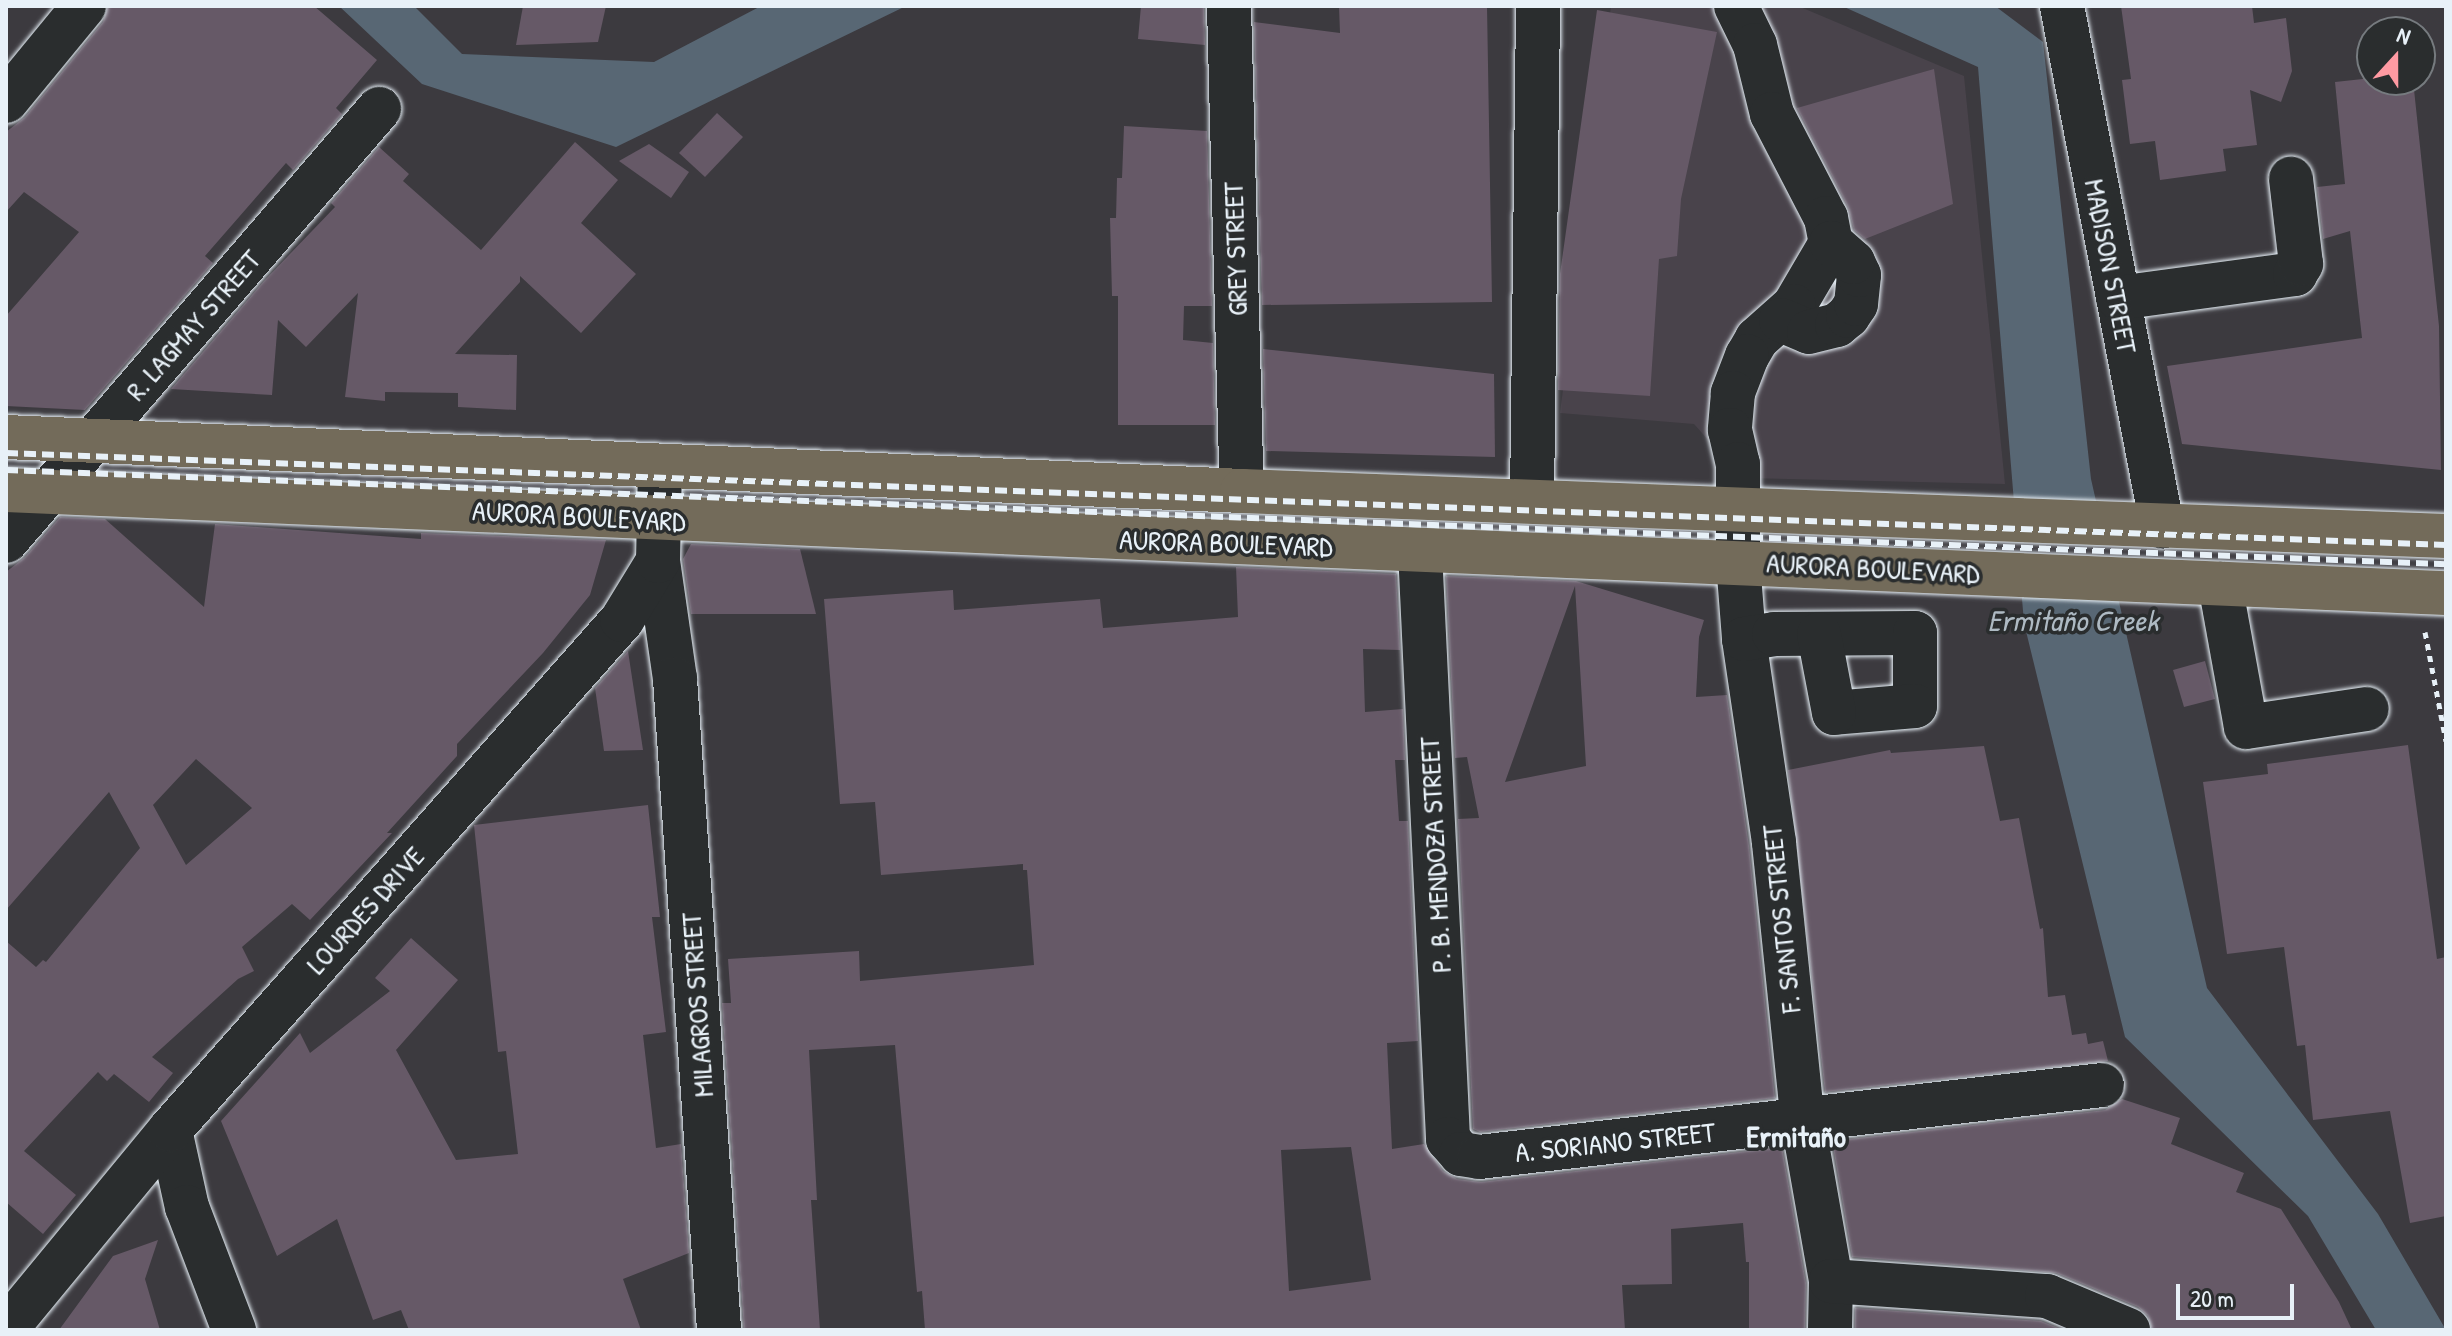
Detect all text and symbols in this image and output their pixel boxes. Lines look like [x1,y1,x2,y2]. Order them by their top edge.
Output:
north arrow [2356,16,2436,96]
text: N [2393,19,2415,52]
street label: MADISON STREET [2078,176,2144,356]
street label: GREY STREET [1216,182,1254,316]
street label: R. LAGMAY STREET [119,243,267,407]
street label: AURORA BOULEVARD [472,494,686,538]
street label: AURORA BOULEVARD [1119,522,1333,564]
street label: AURORA BOULEVARD [1766,546,1980,590]
water label: Ermitaño Creek [1988,602,2158,638]
street label: P. B. MENDOZA STREET [1412,736,1458,974]
street label: F. SANTOS STREET [1754,823,1808,1015]
street label: LOURDES DRIVE [299,839,431,981]
street label: MILAGROS STREET [674,912,720,1098]
street label: A. SORIANO STREET [1513,1115,1717,1169]
district label: Ermitaño [1746,1118,1846,1154]
scale bar [2180,1268,2298,1318]
text: 20 m [2190,1282,2234,1314]

